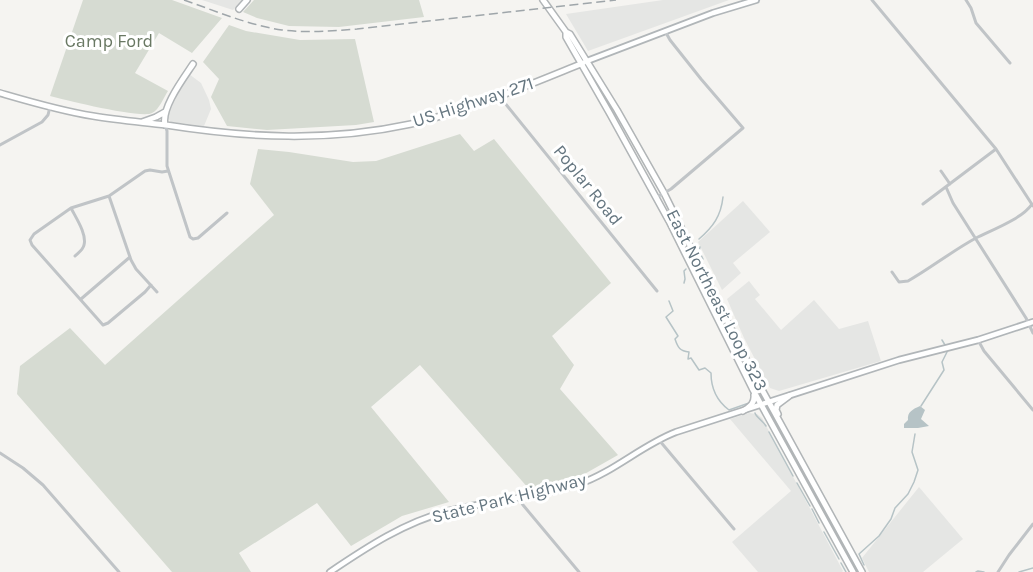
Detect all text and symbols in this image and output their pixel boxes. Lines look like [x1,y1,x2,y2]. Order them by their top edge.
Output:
park label: Camp Ford [65,30,153,52]
street label: US Highway 271 [410,72,536,132]
street label: Poplar Road [549,140,627,230]
street label: East Northeast Loop 323 [662,205,772,395]
street label: State Park Highway [429,468,589,528]

